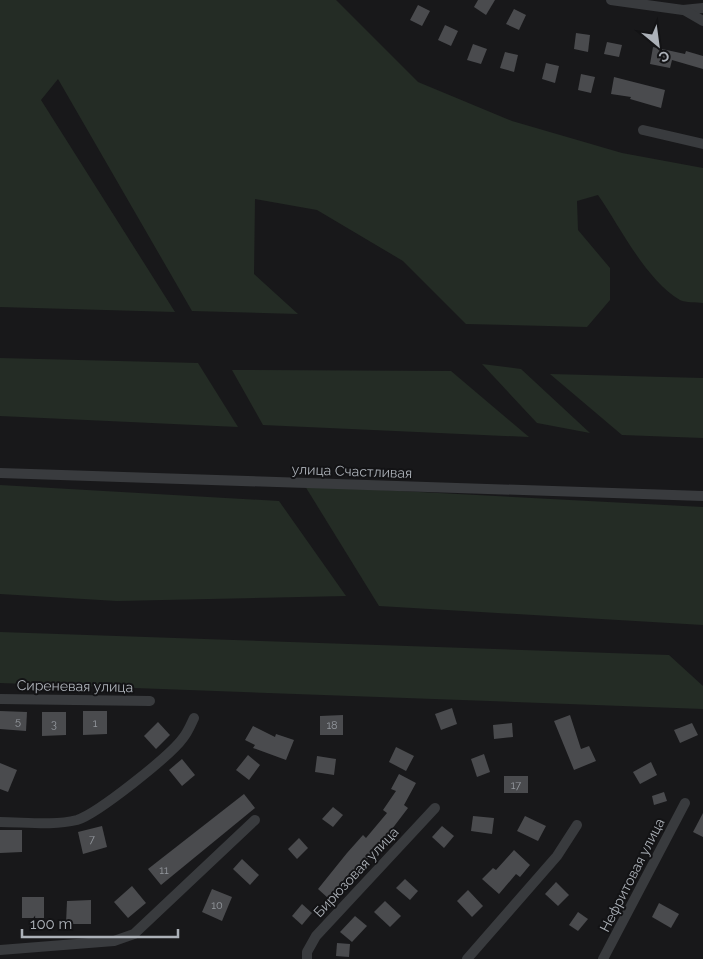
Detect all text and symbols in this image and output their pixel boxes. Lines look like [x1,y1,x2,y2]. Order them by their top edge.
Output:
north arrow [633,20,683,70]
text: С [656,47,672,66]
street label: улица Счастливая [291,461,413,481]
street label: Сиреневая улица [17,677,133,695]
house number: 5 [15,715,21,728]
house number: 1 [93,717,98,730]
house number: 3 [51,718,57,731]
house number: 18 [326,719,338,732]
house number: 17 [511,779,521,792]
street label: Нефритовая улица [596,816,668,934]
street label: Бирюзовая улица [310,824,402,920]
house number: 7 [89,833,95,846]
house number: 11 [159,864,169,877]
house number: 10 [211,899,223,912]
scale bar [22,906,179,938]
text: 100 m [30,915,72,933]

